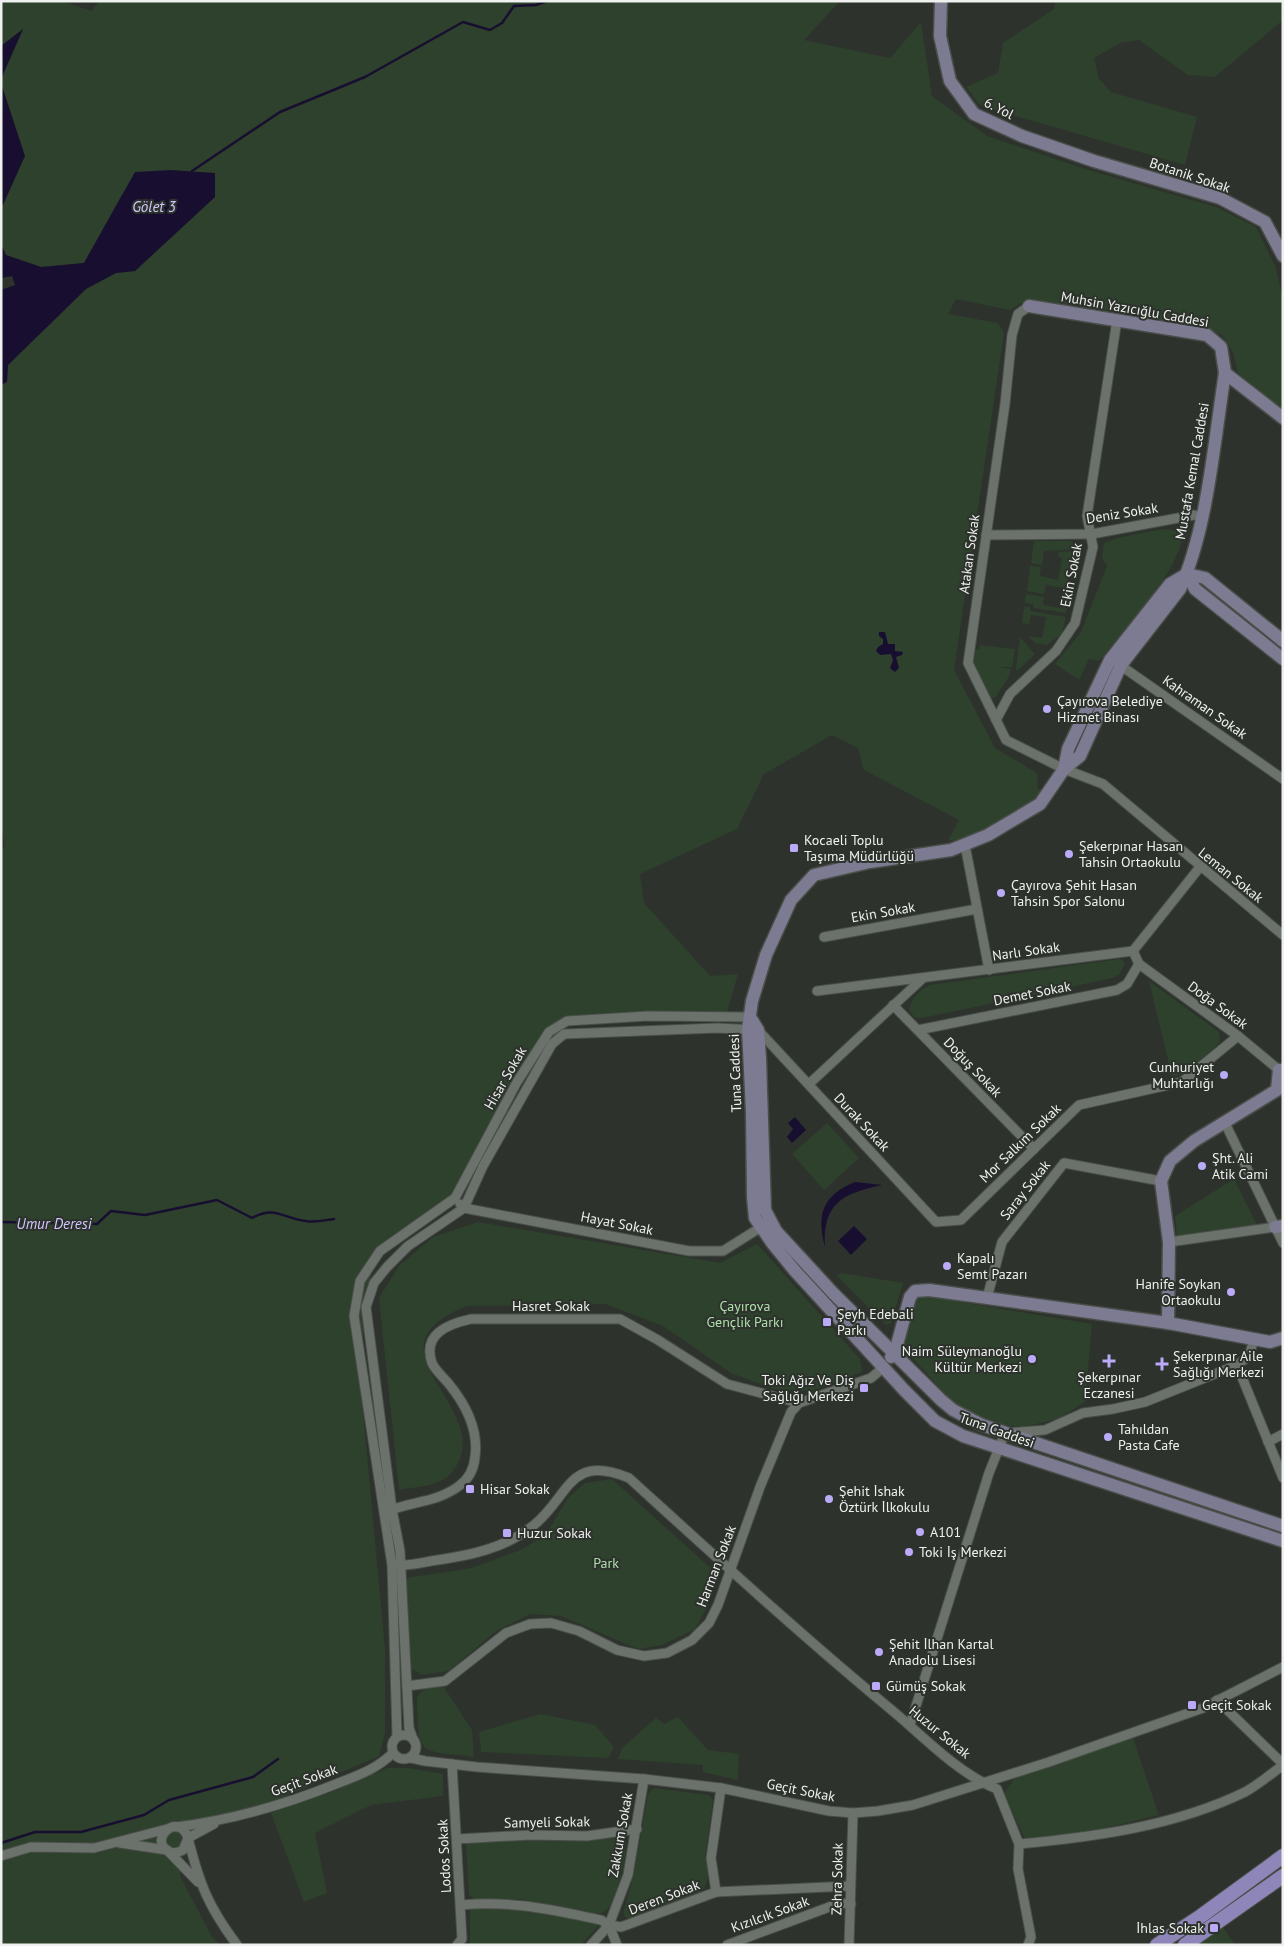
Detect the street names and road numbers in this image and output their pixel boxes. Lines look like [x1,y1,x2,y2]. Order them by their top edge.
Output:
street label: 6. Yol [981,93,1017,123]
street label: Botanik Sokak [1147,153,1233,197]
street label: Muhsin Yazıcığlu Caddesi [1060,287,1210,331]
street label: Mustafa Kemal Caddesi [1171,401,1213,541]
street label: Deniz Sokak [1085,498,1160,528]
street label: Atakan Sokak [955,513,984,595]
street label: Ekin Sokak [1056,541,1086,608]
street label: Kahraman Sokak [1159,671,1251,743]
street label: Leman Sokak [1195,843,1267,907]
street label: Ekin Sokak [850,897,917,926]
street label: Narlı Sokak [991,937,1061,965]
street label: Demet Sokak [992,977,1073,1009]
street label: Doğa Sokak [1184,977,1252,1033]
street label: Tuna Caddesi [725,1033,745,1113]
street label: Doğuş Sokak [940,1033,1006,1101]
street label: Hisar Sokak [480,1043,530,1113]
street label: Durak Sokak [830,1089,894,1155]
street label: Mor Salkım Sokak [975,1099,1065,1186]
street label: Saray Sokak [996,1156,1054,1224]
street label: Hayat Sokak [579,1207,655,1239]
street label: Hasret Sokak [512,1297,590,1315]
street label: Tuna Caddesi [957,1408,1037,1452]
street label: Harman Sokak [692,1522,740,1609]
street label: Huzur Sokak [905,1702,975,1763]
street label: Geçit Sokak [268,1760,340,1800]
street label: Geçit Sokak [765,1775,837,1806]
street label: Zakkum Sokak [604,1791,636,1879]
street label: Samyeli Sokak [504,1812,590,1832]
street label: Lodos Sokak [433,1818,455,1893]
street label: Zehra Sokak [827,1842,847,1915]
street label: Deren Sokak [626,1875,702,1919]
street label: Kızılcık Sokak [728,1891,812,1936]

